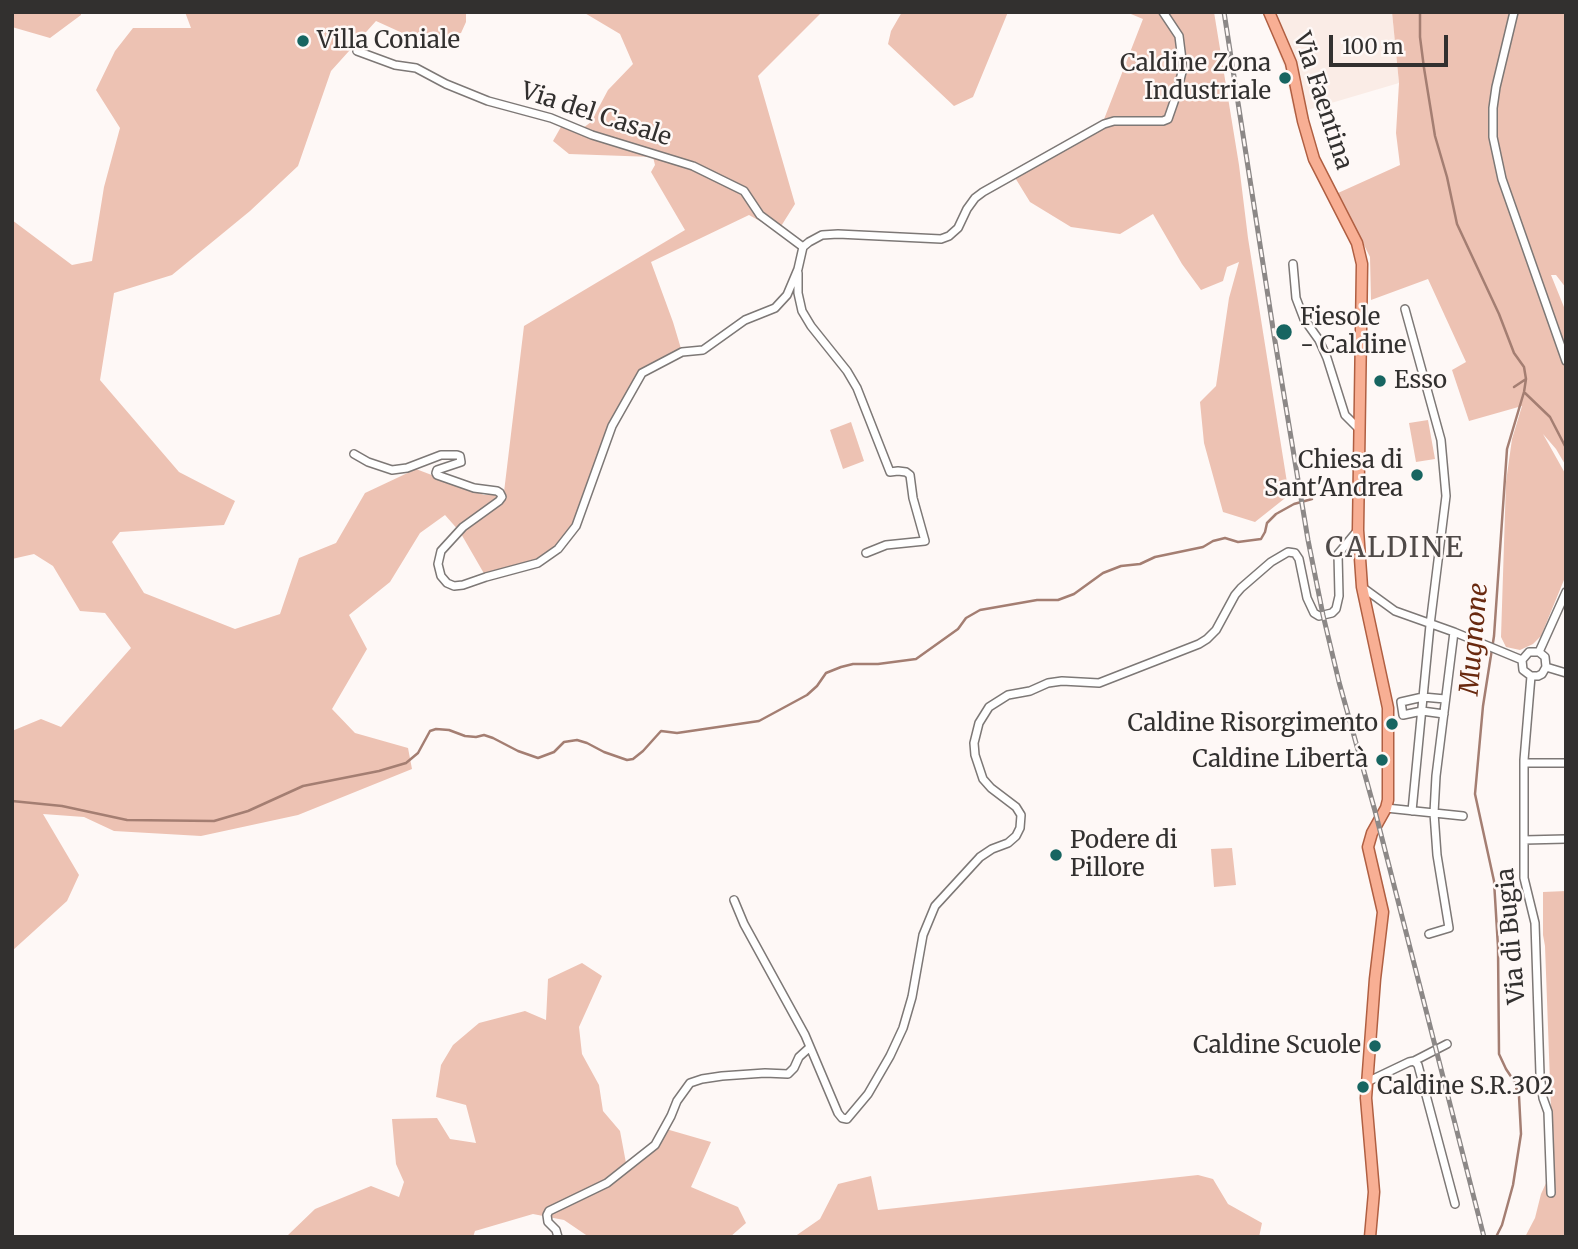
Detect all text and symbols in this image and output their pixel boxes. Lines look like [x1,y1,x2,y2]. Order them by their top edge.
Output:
scale bar [1333,21,1452,65]
place label: Villa Coniale [317,27,460,55]
street label: Via Faentina [1286,29,1358,173]
marker: Villa Coniale [295,33,311,49]
text: 100 m [1342,33,1404,60]
place label: Caldine Zona Industriale [1120,50,1271,106]
marker: Caldine Zona Industriale [1277,70,1293,86]
street label: Via del Casale [517,77,675,153]
place label: Fiesole - Caldine [1300,304,1407,360]
marker: Fiesole - Caldine [1274,322,1294,342]
place label: Esso [1394,367,1447,395]
marker: Esso [1372,373,1388,389]
place label: Chiesa di Sant'Andrea [1264,447,1403,503]
marker: Chiesa di Sant'Andrea [1409,467,1425,483]
district label: CALDINE [1326,532,1464,566]
water label: Mugnone [1455,582,1495,696]
place label: Caldine Risorgimento [1128,710,1378,738]
marker: Caldine Risorgimento [1384,716,1400,732]
place label: Caldine Libertà [1192,746,1368,774]
marker: Caldine Libertà [1374,752,1390,768]
place label: Podere di Pillore [1070,827,1178,883]
marker: Podere di Pillore [1048,847,1064,863]
street label: Via di Bugia [1492,867,1532,1005]
place label: Caldine Scuole [1193,1032,1361,1060]
marker: Caldine Scuole [1367,1038,1383,1054]
place label: Caldine S.R.302 [1377,1073,1554,1101]
marker: Caldine S.R.302 [1355,1079,1371,1095]

